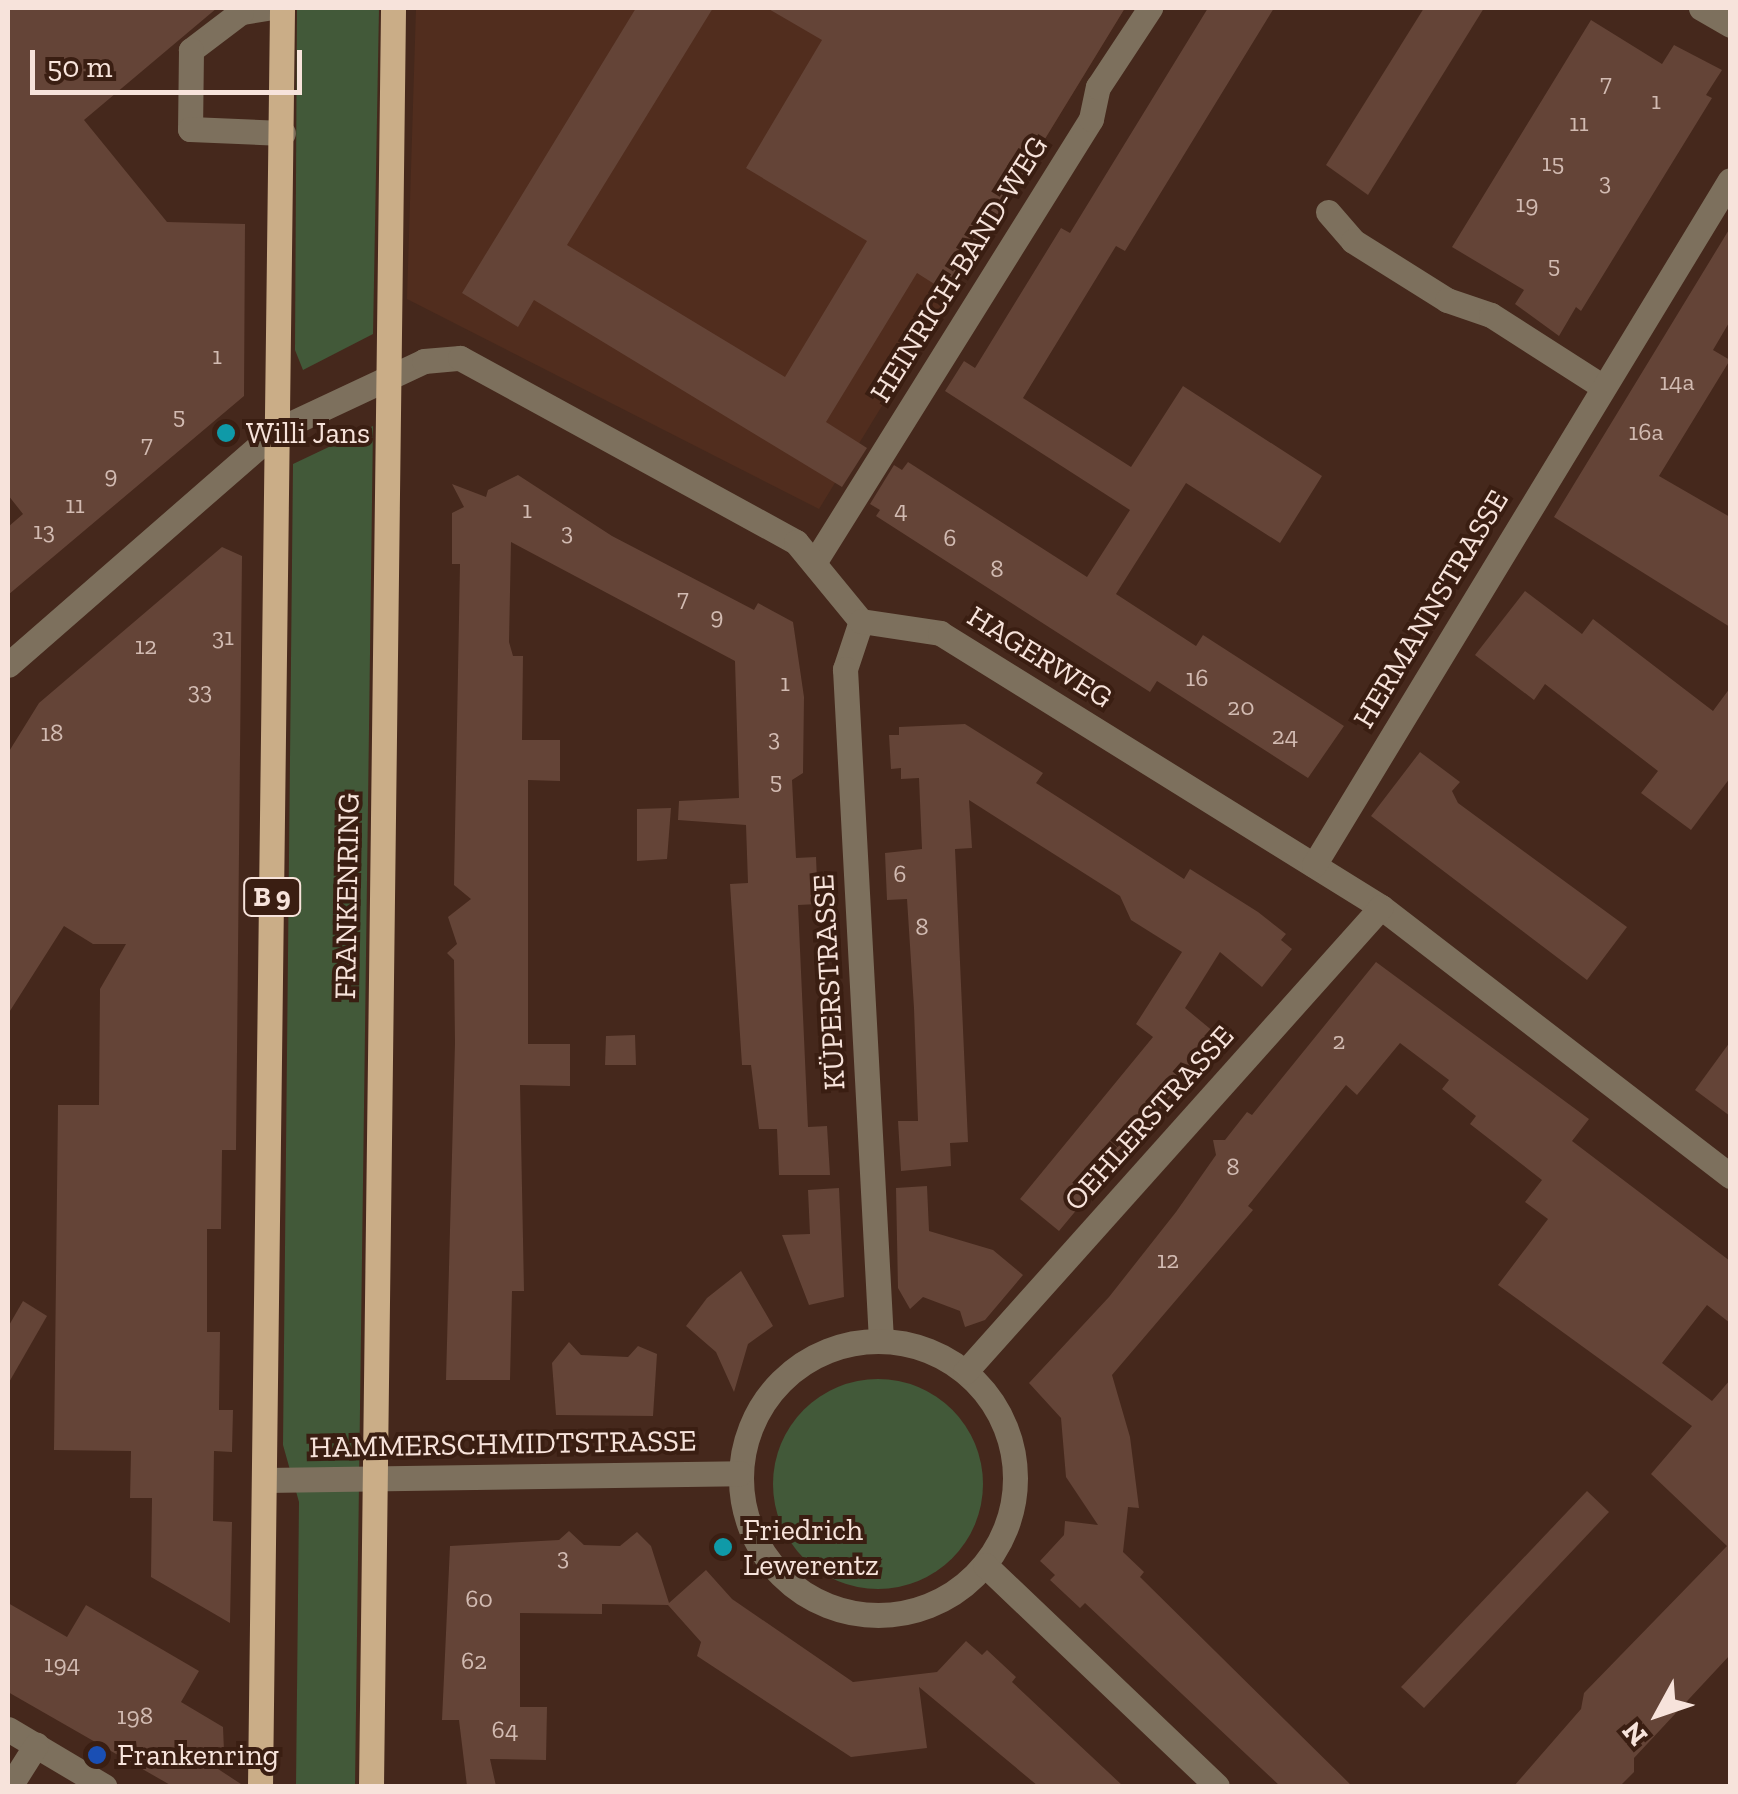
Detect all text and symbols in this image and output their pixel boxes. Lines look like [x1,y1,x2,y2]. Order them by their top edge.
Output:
scale bar [35,30,308,92]
text: 50 m [47,49,112,85]
house number: 7 [1600,67,1612,97]
house number: 1 [1651,85,1661,115]
house number: 11 [1569,107,1589,137]
street label: HEINRICH-BAND-WEG [863,129,1055,409]
house number: 15 [1542,147,1564,177]
house number: 3 [1599,166,1611,196]
house number: 19 [1516,188,1538,218]
house number: 5 [1548,249,1560,279]
house number: 1 [212,340,222,370]
house number: 14a [1659,366,1695,396]
house number: 5 [173,400,185,430]
place label: Willi Jans [246,415,371,451]
house number: 16a [1629,416,1663,446]
marker: Willi Jans [215,422,237,444]
house number: 7 [141,428,153,458]
house number: 9 [104,459,118,489]
street label: HERMANNSTRASSE [1346,484,1516,734]
house number: 11 [65,489,85,519]
house number: 1 [522,494,532,524]
house number: 4 [894,494,908,524]
house number: 13 [33,515,55,545]
house number: 3 [561,516,573,546]
house number: 6 [943,522,957,552]
house number: 8 [990,553,1004,583]
house number: 7 [677,582,689,612]
street label: HAGERWEG [961,598,1119,716]
house number: 9 [710,600,724,630]
house number: 31 [212,621,234,651]
house number: 12 [135,630,157,660]
house number: 16 [1186,662,1208,692]
house number: 1 [780,667,790,697]
house number: 33 [188,675,212,705]
house number: 20 [1227,691,1255,721]
house number: 18 [40,717,64,747]
house number: 24 [1272,720,1298,750]
house number: 3 [768,722,780,752]
house number: 5 [770,765,782,795]
street label: FRANKENRING [327,792,367,1000]
house number: 6 [893,858,907,888]
street label: KÜPERSTRASSE [805,873,853,1091]
road number: B 9 [242,874,302,920]
house number: 8 [915,911,929,941]
street label: OEHLERSTRASSE [1057,1018,1241,1218]
house number: 2 [1333,1025,1345,1055]
house number: 8 [1226,1151,1240,1181]
house number: 12 [1157,1244,1179,1274]
street label: HAMMERSCHMIDTSTRASSE [309,1423,697,1465]
place label: Friedrich Lewerentz [743,1512,879,1582]
marker: Friedrich Lewerentz [712,1536,734,1558]
house number: 3 [557,1541,569,1571]
house number: 60 [465,1583,493,1613]
house number: 62 [461,1645,487,1675]
house number: 194 [44,1648,80,1678]
north arrow [1608,1664,1708,1764]
house number: 198 [117,1700,153,1730]
house number: 64 [492,1714,518,1744]
text: N [1615,1715,1654,1752]
place label: Frankenring [117,1737,279,1773]
marker: Frankenring [86,1744,108,1766]

